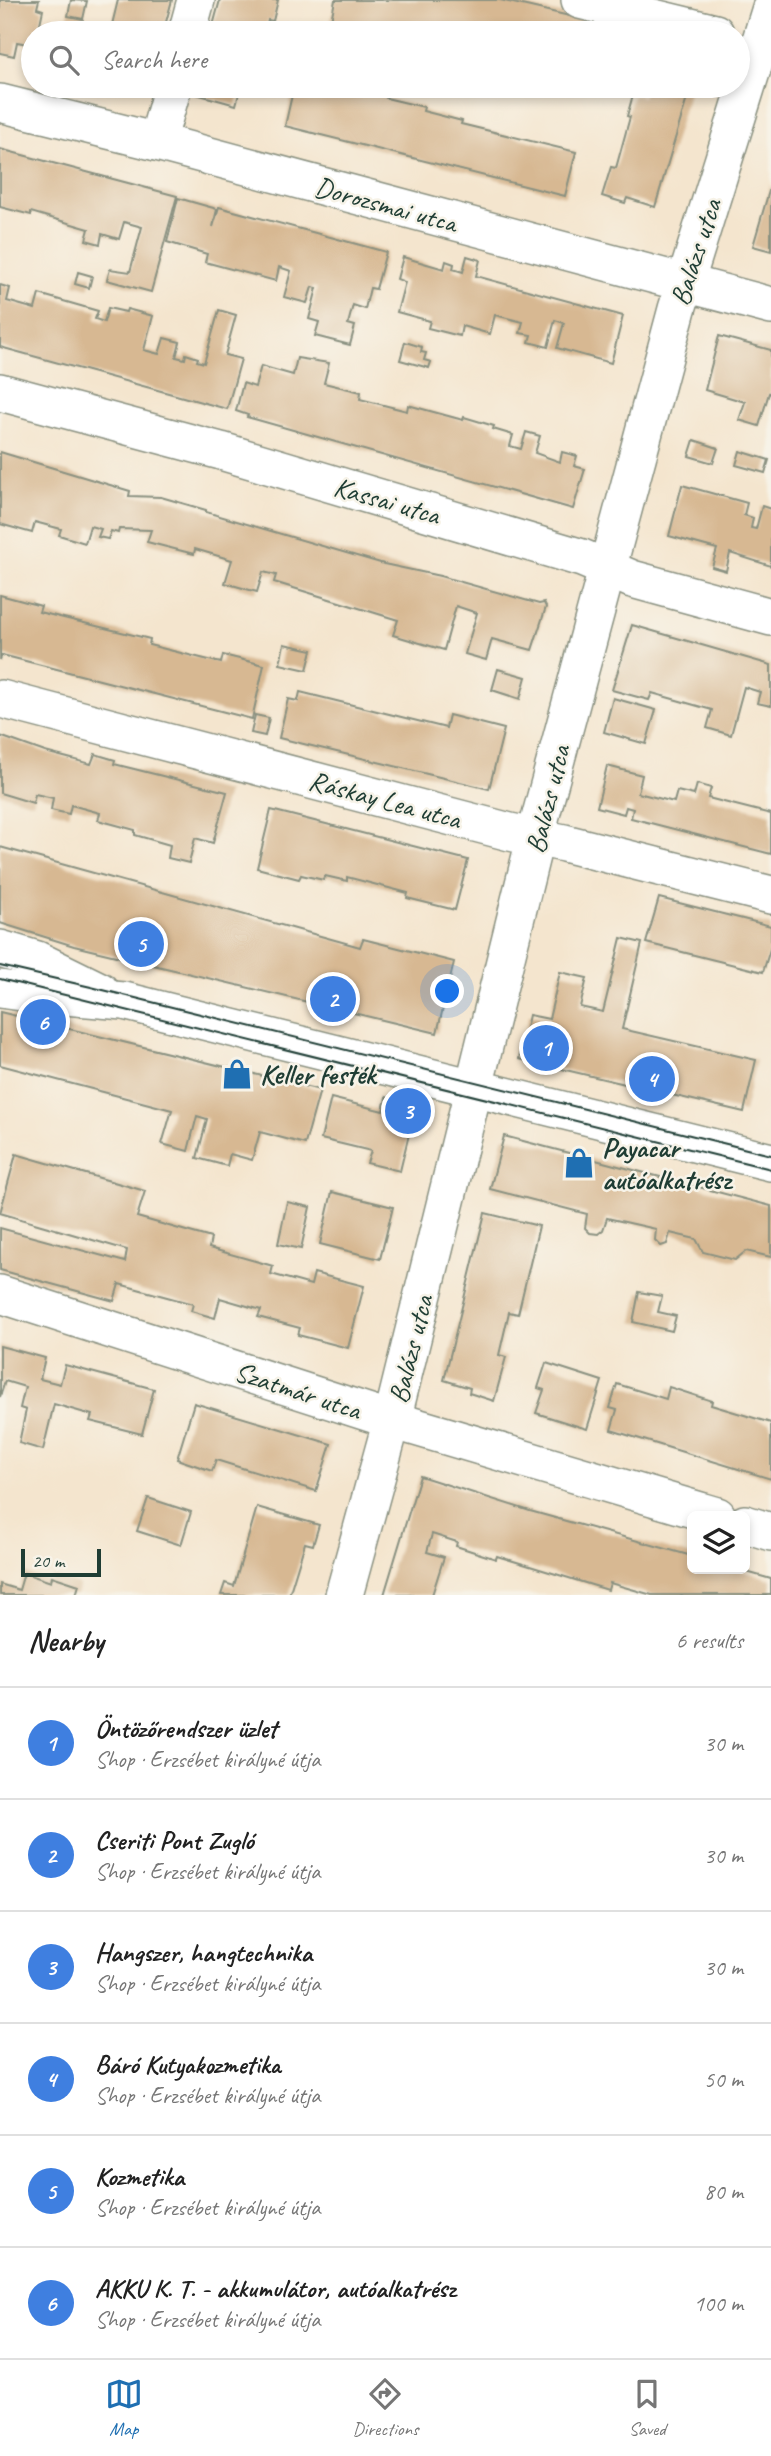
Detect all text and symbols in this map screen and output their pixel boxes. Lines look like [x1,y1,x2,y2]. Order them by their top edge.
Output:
search box [21,21,750,98]
icon: search [45,41,83,79]
text: Search here [101,43,207,76]
street label: Dorozsmai utca [311,169,463,241]
street label: Balázs utca [662,193,730,310]
street label: Kassai utca [330,469,445,533]
street label: Balázs utca [517,740,578,857]
street label: Ráskay Lea utca [305,762,466,837]
pin: 5 [118,918,164,970]
pin: 2 [310,973,356,1025]
your location [430,974,464,1008]
pin: 6 [20,996,66,1048]
pin: 1 [523,1022,569,1074]
pin: 4 [629,1053,675,1105]
shop icon: Keller festék [220,1057,254,1091]
place label: Keller festék [260,1057,378,1092]
pin: 3 [385,1085,431,1137]
place label: Payacar autóalkatrész [602,1130,734,1197]
shop icon: Payacar autóalkatrész [562,1146,596,1180]
street label: Balázs utca [380,1290,441,1407]
street label: Szatmár utca [230,1354,367,1428]
map controls [687,1511,750,1574]
button: layers [687,1511,750,1574]
scale bar [21,1546,102,1578]
text: 20 m [32,1549,64,1573]
text: Nearby [28,1622,104,1660]
text: 6 results [676,1626,743,1655]
text: Öntözőrendszer üzlet [95,1712,277,1745]
text: 1 [46,1729,56,1758]
text: 30 m [704,1729,743,1758]
text: Shop · Erzsébet királyné útja [95,1745,320,1774]
text: Cseriti Pont Zugló [95,1824,253,1857]
text: 2 [46,1841,56,1870]
text: 30 m [704,1841,743,1870]
text: Shop · Erzsébet királyné útja [95,1857,320,1886]
text: Hangszer, hangtechnika [95,1936,312,1969]
text: 3 [46,1953,56,1982]
text: 30 m [704,1953,743,1982]
text: Shop · Erzsébet királyné útja [95,1969,320,1998]
text: Báró Kutyakozmetika [95,2048,280,2081]
text: 4 [46,2065,56,2094]
text: 50 m [704,2065,743,2094]
text: Shop · Erzsébet királyné útja [95,2081,320,2110]
text: Kozmetika [95,2160,184,2193]
text: 5 [46,2177,56,2206]
text: 80 m [704,2177,743,2206]
text: Shop · Erzsébet királyné útja [95,2193,320,2222]
text: AKKU K. T. - akkumulátor, autóalkatrész [95,2272,455,2305]
text: 6 [46,2289,56,2318]
text: 100 m [694,2289,743,2318]
text: Shop · Erzsébet királyné útja [95,2305,320,2334]
tab: Map [105,2375,143,2441]
tab: Directions [352,2375,419,2441]
tab: Saved [628,2375,666,2441]

